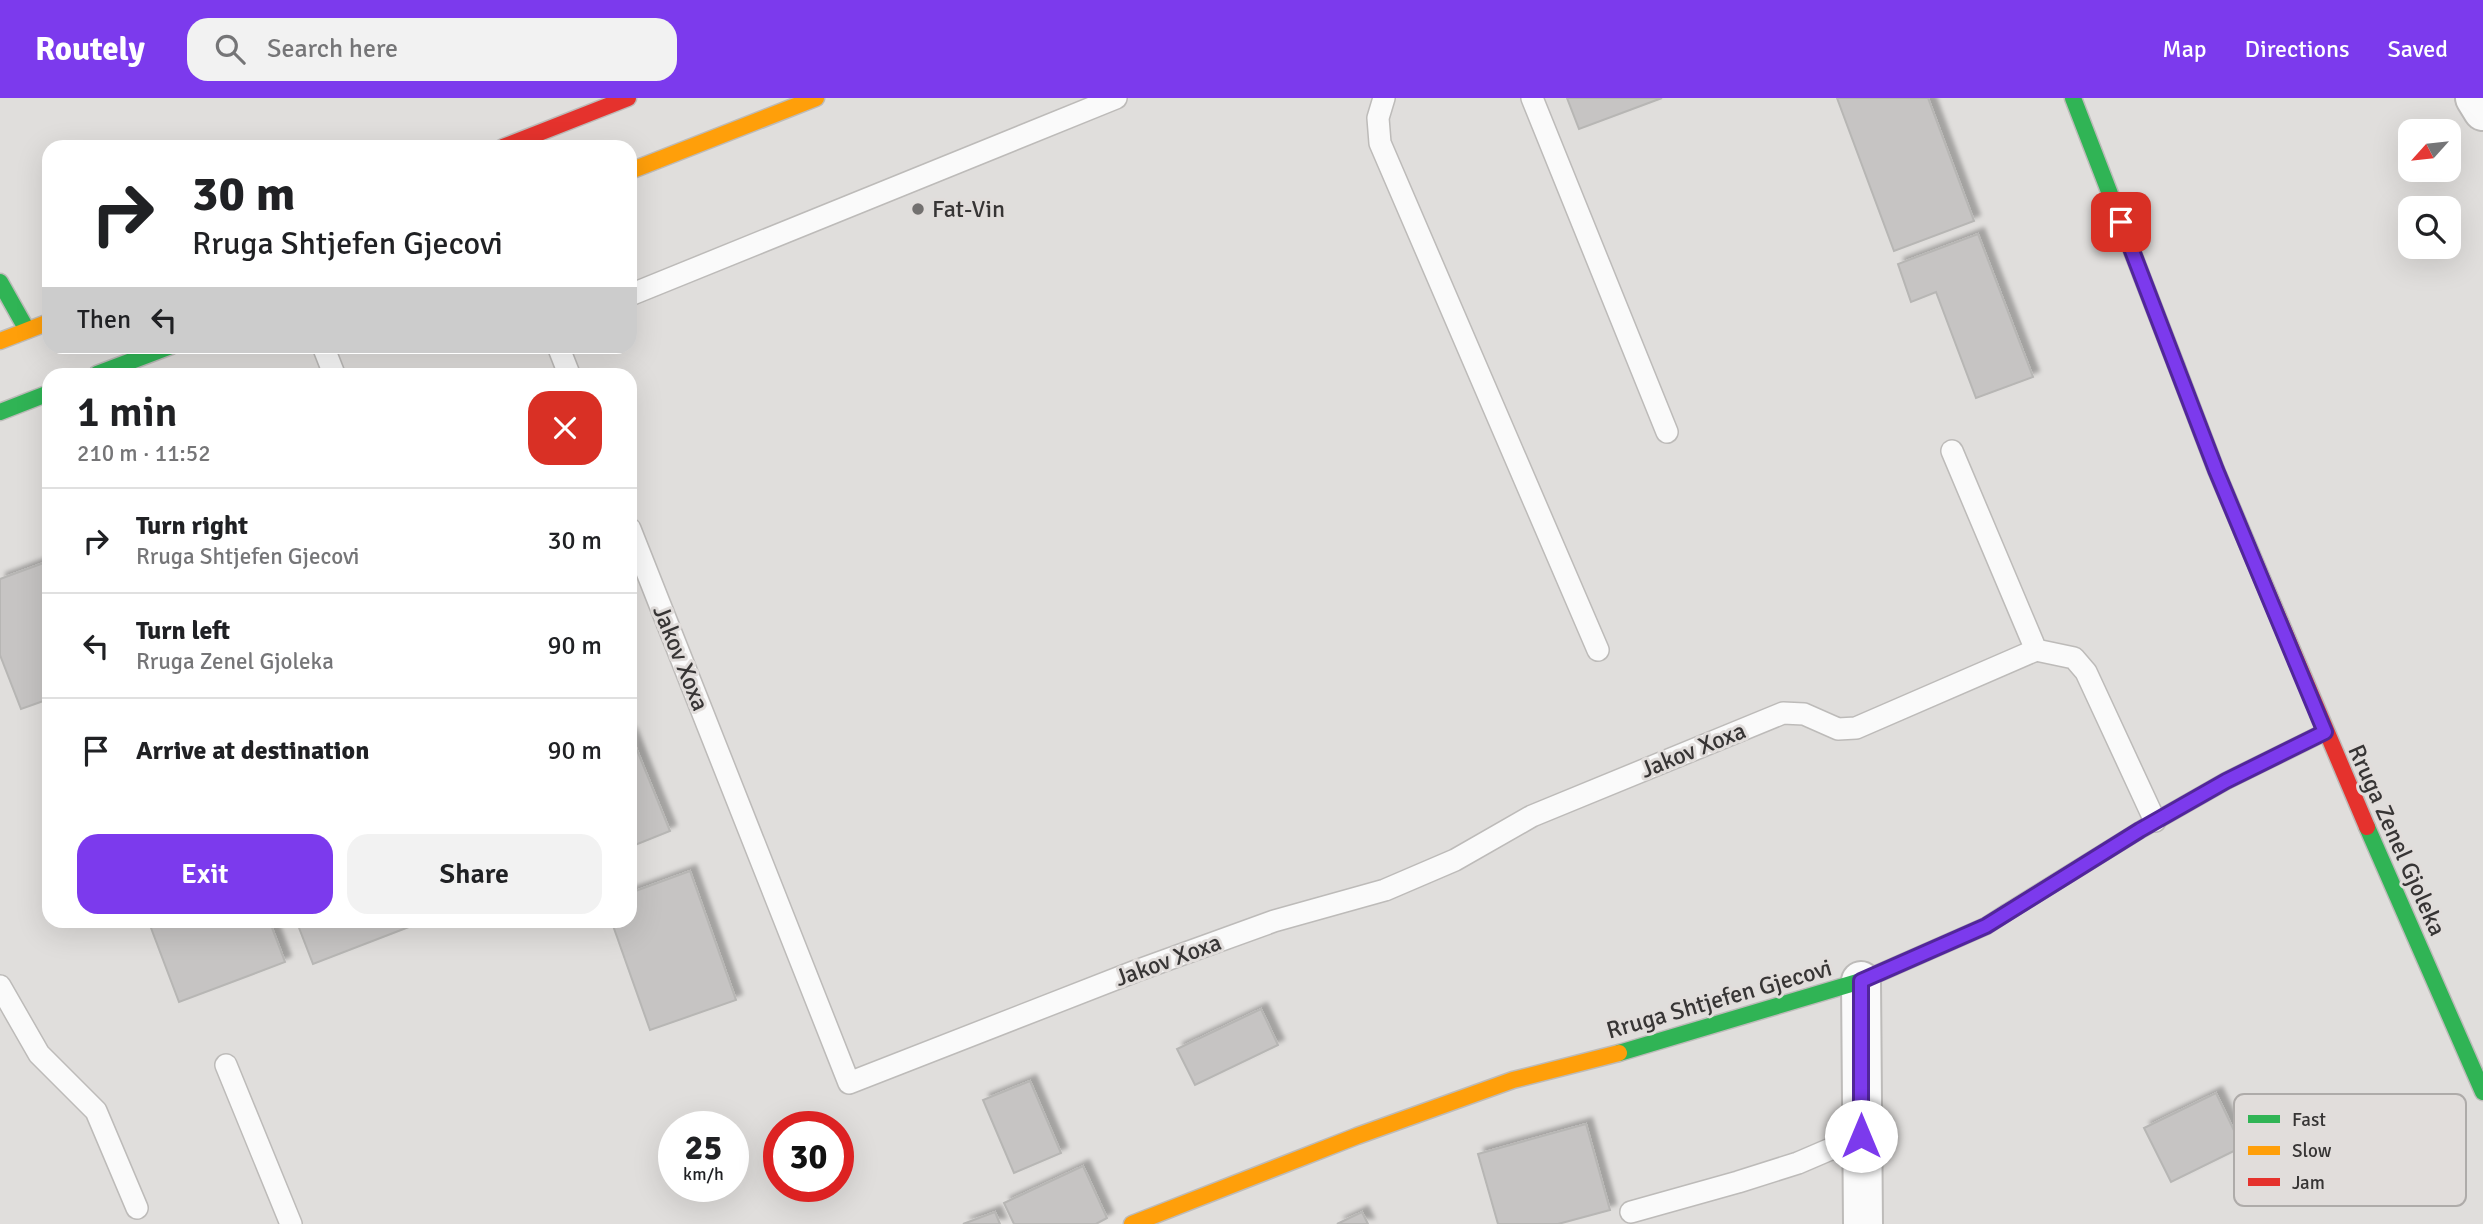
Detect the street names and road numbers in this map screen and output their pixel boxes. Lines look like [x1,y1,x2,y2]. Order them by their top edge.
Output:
street label: Jakov Xoxa [646,601,716,715]
street label: Jakov Xoxa [1636,715,1750,785]
street label: Rruga Zenel Gjoleka [2341,740,2453,940]
street label: Jakov Xoxa [1111,927,1225,993]
street label: Rruga Shtjefen Gjecovi [1603,952,1835,1046]

